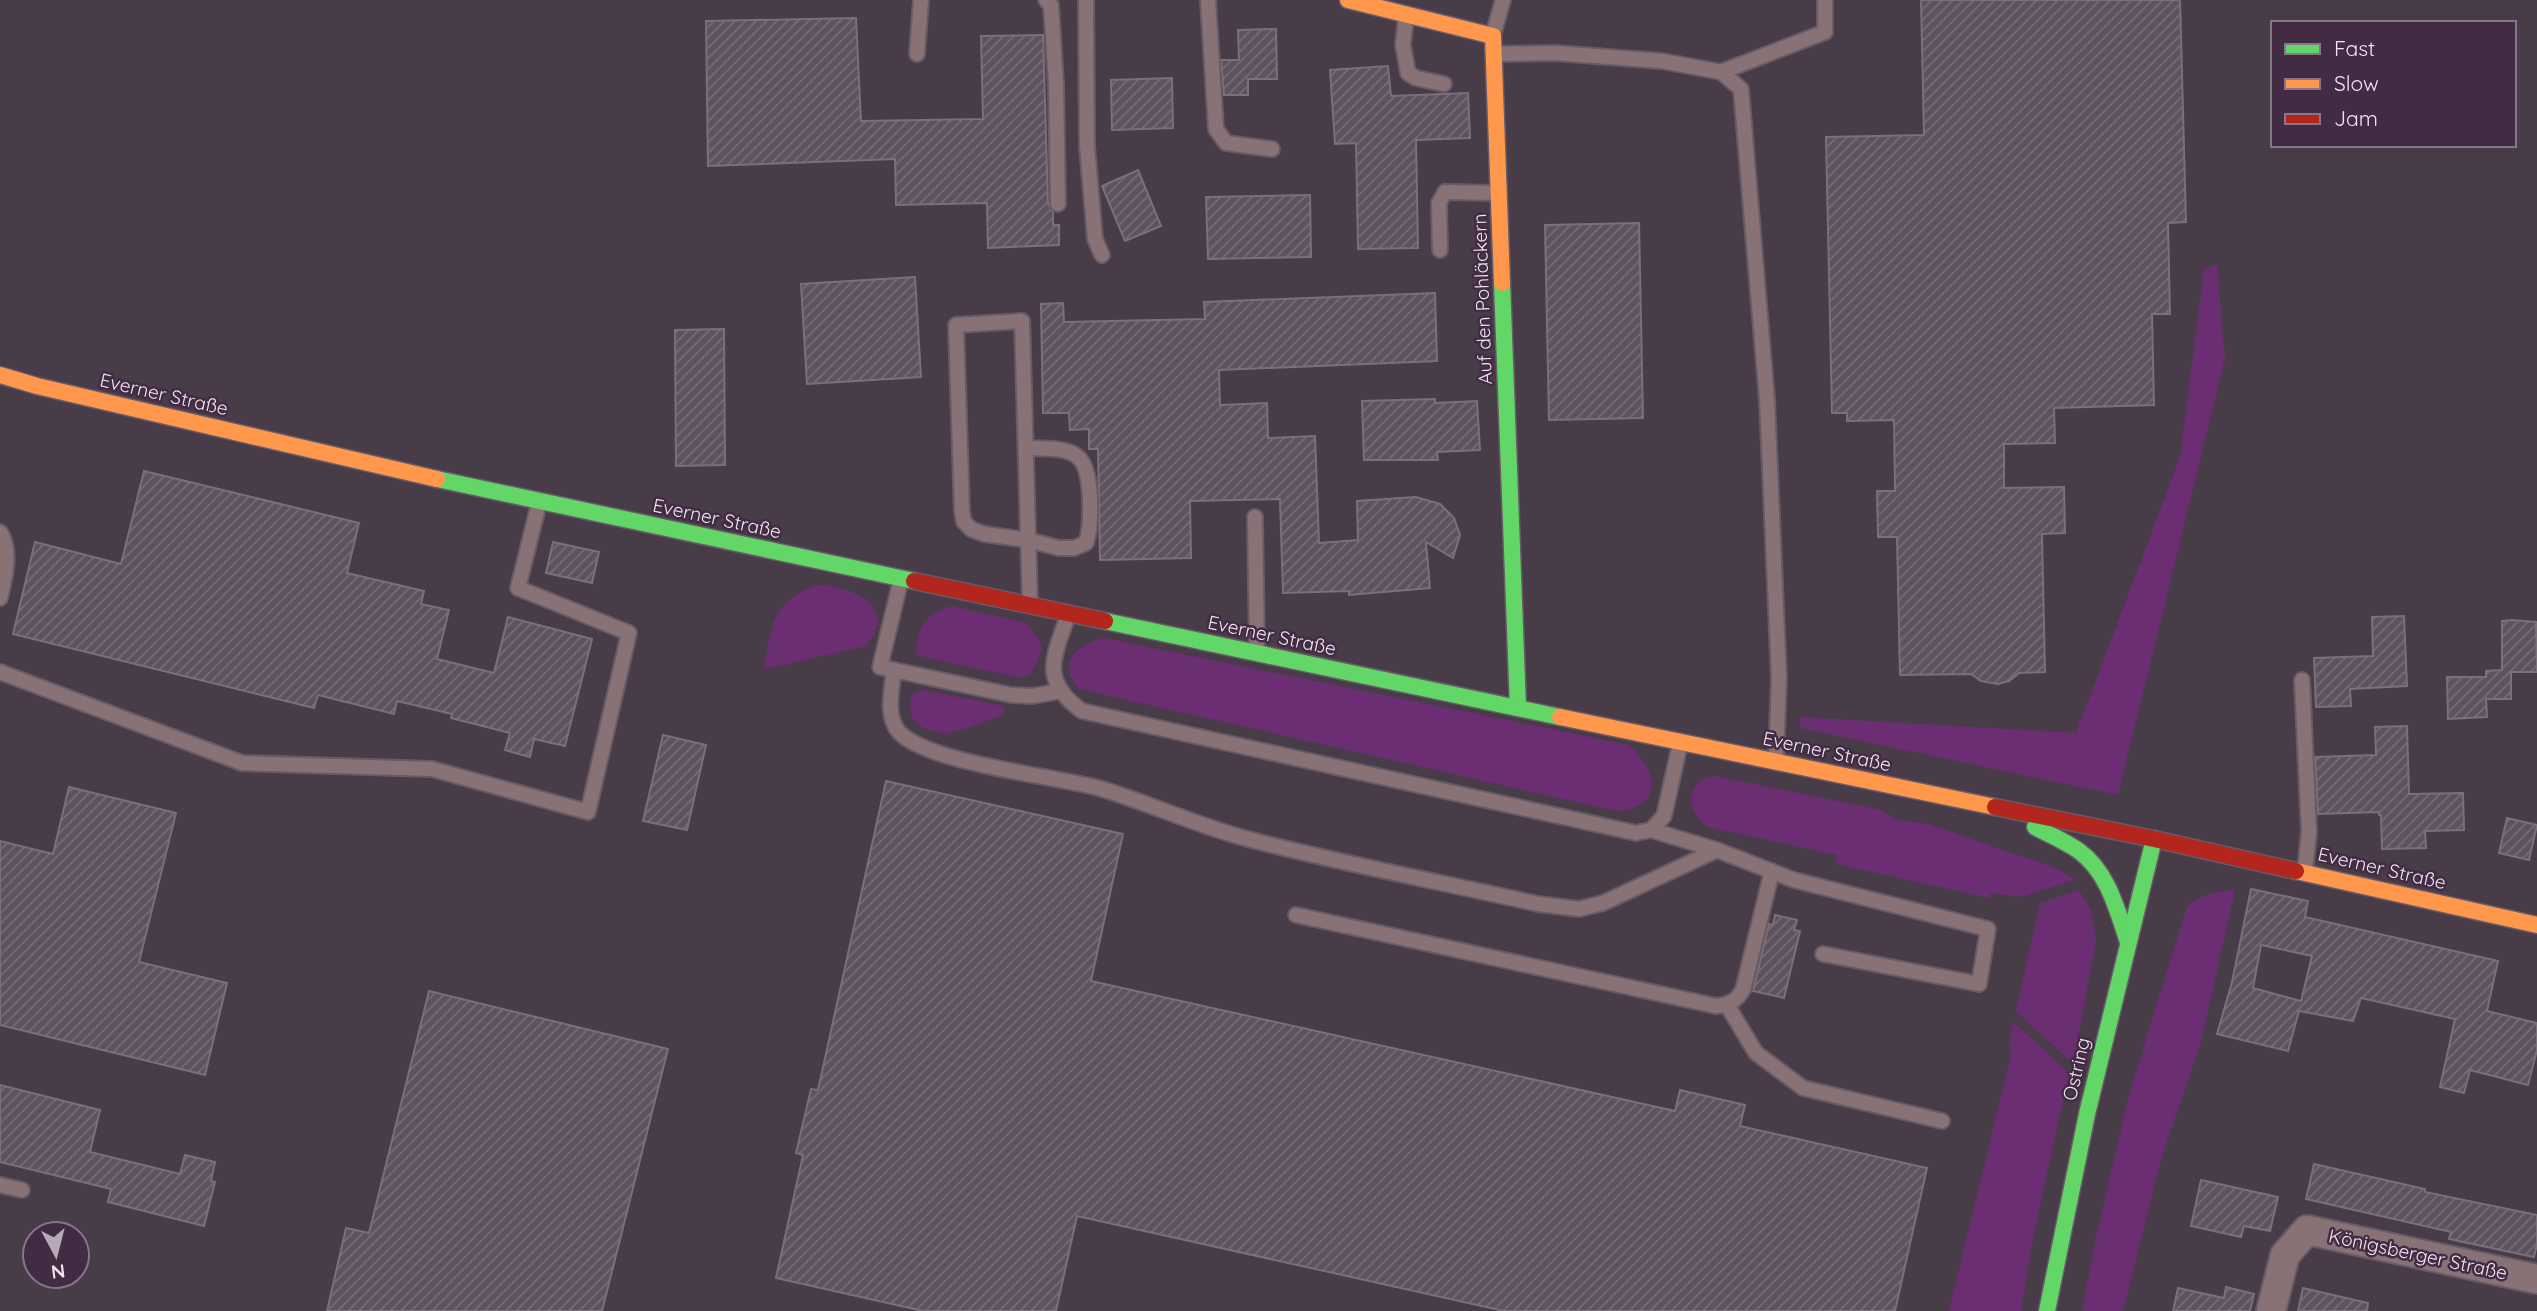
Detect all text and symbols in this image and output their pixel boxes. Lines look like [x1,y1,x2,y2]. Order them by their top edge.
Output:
legend [2271,21,2516,147]
text: Fast [2334,35,2375,61]
text: Slow [2334,70,2379,96]
text: Jam [2334,105,2378,131]
street label: Auf den Pohläckern [1467,213,1497,385]
street label: Everner Straße [98,368,230,420]
street label: Everner Straße [651,493,783,543]
street label: Everner Straße [1206,610,1338,660]
street label: Everner Straße [1761,726,1893,776]
street label: Everner Straße [2316,842,2448,894]
street label: Ostring [2057,1035,2095,1103]
north arrow [21,1220,91,1290]
street label: Königsberger Straße [2327,1223,2509,1285]
text: N [50,1259,66,1285]

